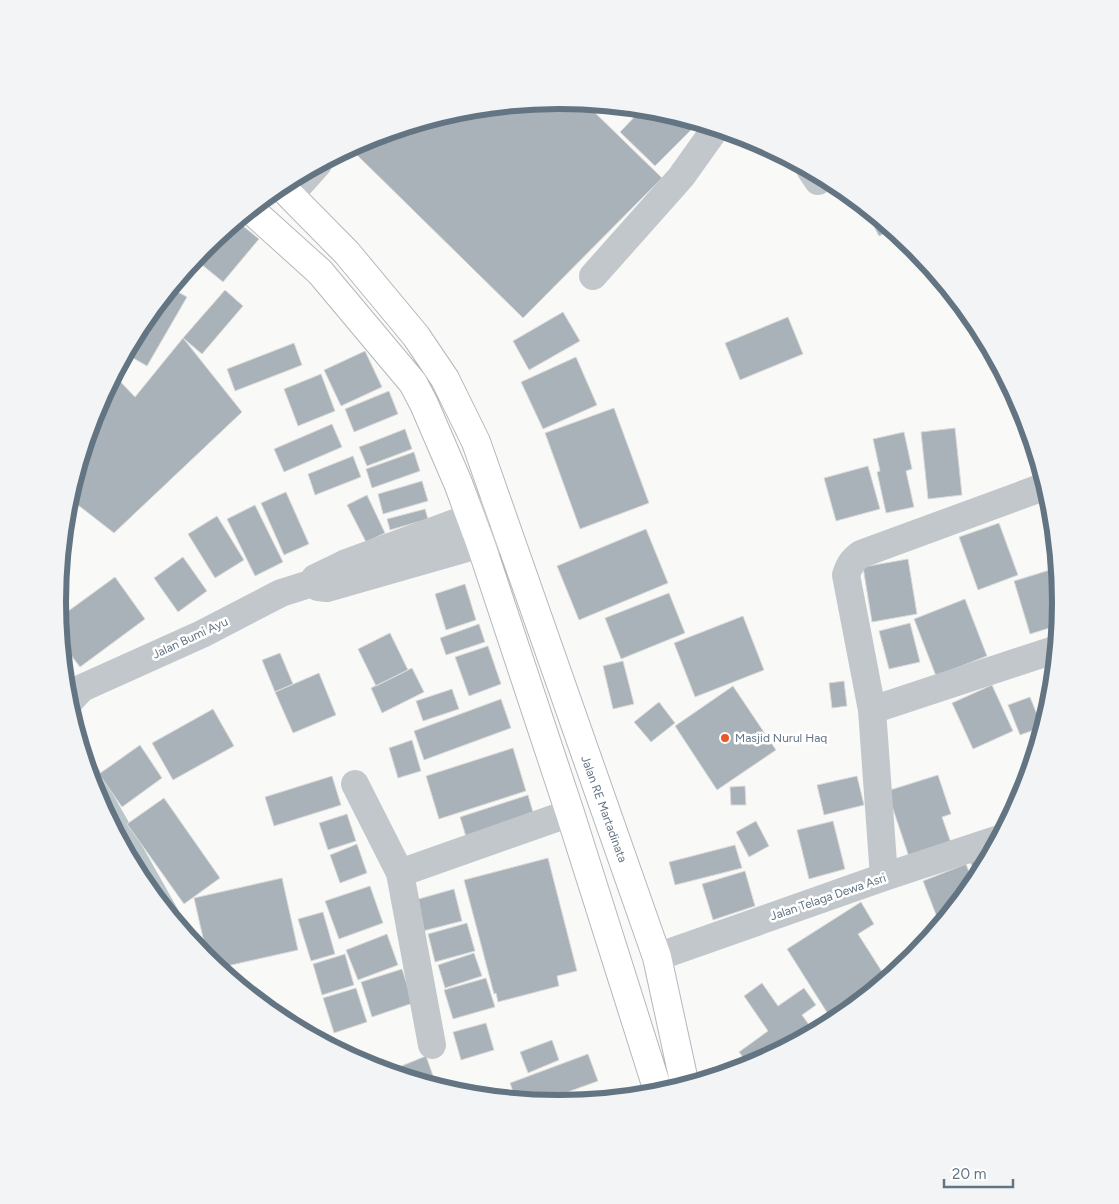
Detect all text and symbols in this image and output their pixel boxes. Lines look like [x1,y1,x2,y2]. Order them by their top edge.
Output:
street label: Jalan Bumi Ayu [150,614,230,662]
place label: Masjid Nurul Haq [735,731,827,745]
marker: Masjid Nurul Haq [719,732,731,744]
street label: Jalan RE Martadinata [578,754,630,864]
street label: Jalan Telaga Dewa Asri [768,871,888,923]
scale bar [944,1156,1013,1188]
text: 20 m [952,1165,986,1183]

